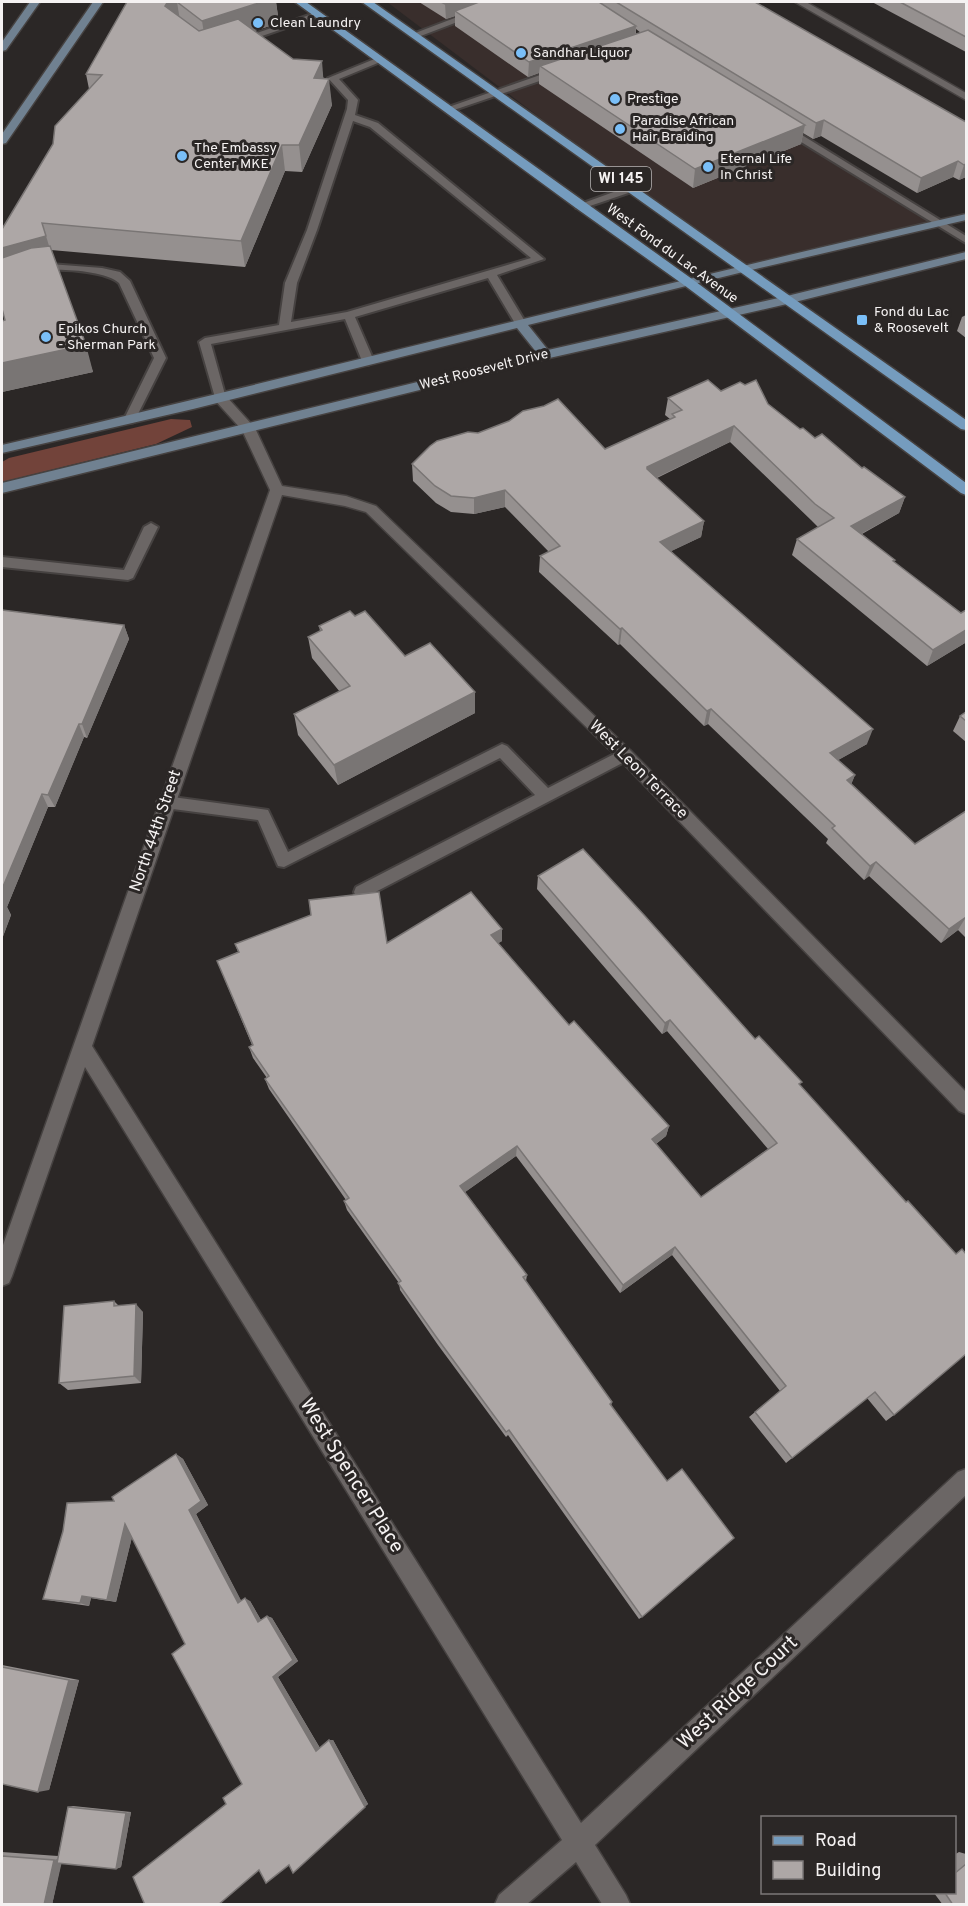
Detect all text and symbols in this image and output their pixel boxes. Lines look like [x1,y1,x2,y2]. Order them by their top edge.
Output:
place label: Clean Laundry [270,15,361,32]
marker: Clean Laundry [251,16,265,30]
place label: Sandhar Liquor [533,45,630,62]
marker: Sandhar Liquor [514,46,528,60]
place label: Prestige [627,91,679,108]
marker: Prestige [608,92,622,106]
place label: Paradise African Hair Braiding [632,113,734,146]
marker: Paradise African Hair Braiding [613,122,627,136]
place label: The Embassy Center MKE [194,140,277,173]
marker: The Embassy Center MKE [175,149,189,163]
place label: Eternal Life In Christ [720,151,792,184]
marker: Eternal Life In Christ [701,160,715,174]
road number: WI 145 [591,167,651,191]
street label: West Fond du Lac Avenue [603,201,741,307]
place label: Fond du Lac & Roosevelt [874,304,949,337]
marker: Fond du Lac & Roosevelt [855,313,869,327]
place label: Epikos Church - Sherman Park [58,321,156,354]
marker: Epikos Church - Sherman Park [39,330,53,344]
street label: West Roosevelt Drive [418,346,550,394]
street label: West Leon Terrace [584,716,692,824]
street label: North 44th Street [126,767,186,895]
street label: West Spencer Place [293,1394,409,1558]
street label: West Ridge Court [672,1630,804,1756]
legend [761,1816,956,1894]
text: Road [815,1830,857,1853]
text: Building [815,1860,881,1883]

